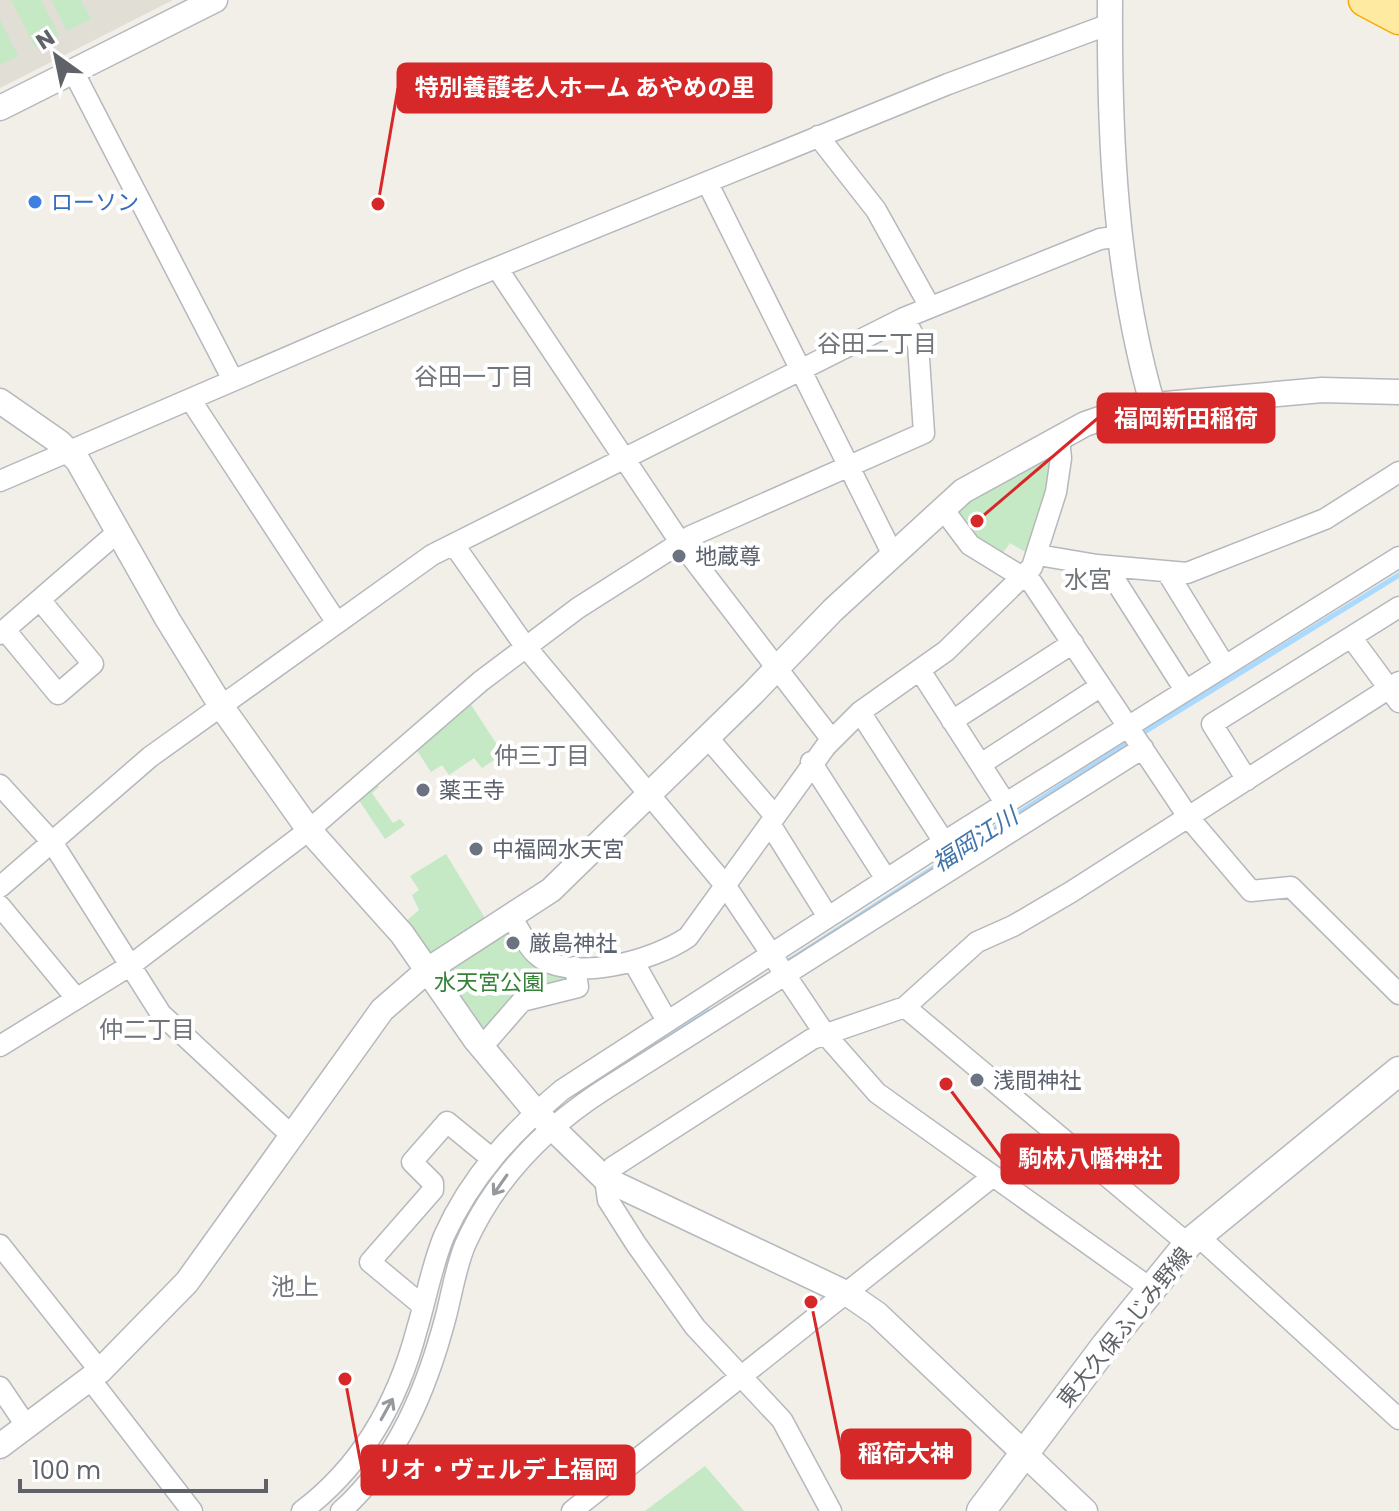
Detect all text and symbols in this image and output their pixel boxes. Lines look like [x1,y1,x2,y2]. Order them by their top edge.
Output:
north arrow [16,16,96,96]
text: N [30,22,61,57]
callout: 特別養護老人ホーム あやめの里 [398,64,771,112]
text: 特別養護老人ホーム あやめの里 [415,71,755,104]
place label: ローソン [51,187,139,218]
marker: ローソン [26,193,44,211]
district label: 谷田二丁目 [817,327,937,360]
district label: 谷田一丁目 [414,360,534,393]
callout: 福岡新田稲荷 [1098,394,1274,442]
text: 福岡新田稲荷 [1114,402,1258,435]
place label: 地蔵尊 [695,541,761,572]
marker: 地蔵尊 [670,547,688,565]
district label: 水宮 [1064,563,1112,596]
district label: 仲三丁目 [494,739,590,772]
place label: 薬王寺 [439,775,505,806]
marker: 薬王寺 [414,781,432,799]
water label: 福岡江川 [925,798,1026,880]
place label: 中福岡水天宮 [492,834,624,865]
marker: 中福岡水天宮 [467,840,485,858]
place label: 厳島神社 [529,928,617,959]
marker: 厳島神社 [504,934,522,952]
park label: 水天宮公園 [434,967,544,998]
district label: 仲二丁目 [99,1013,195,1046]
place label: 浅間神社 [993,1065,1081,1096]
marker: 浅間神社 [968,1071,986,1089]
callout: 駒林八幡神社 [1002,1135,1178,1183]
text: 駒林八幡神社 [1018,1142,1162,1175]
one-way arrow [492,1174,508,1196]
street label: 東大久保ふじみ野線 [1050,1241,1199,1414]
district label: 池上 [271,1270,319,1303]
one-way arrow [380,1398,395,1422]
callout: 稲荷大神 [842,1430,970,1478]
text: 稲荷大神 [858,1437,954,1470]
scale bar [20,1443,266,1493]
callout: リオ・ヴェルデ上福岡 [362,1446,634,1494]
text: リオ・ヴェルデ上福岡 [378,1453,618,1486]
text: 100 m [32,1454,101,1487]

